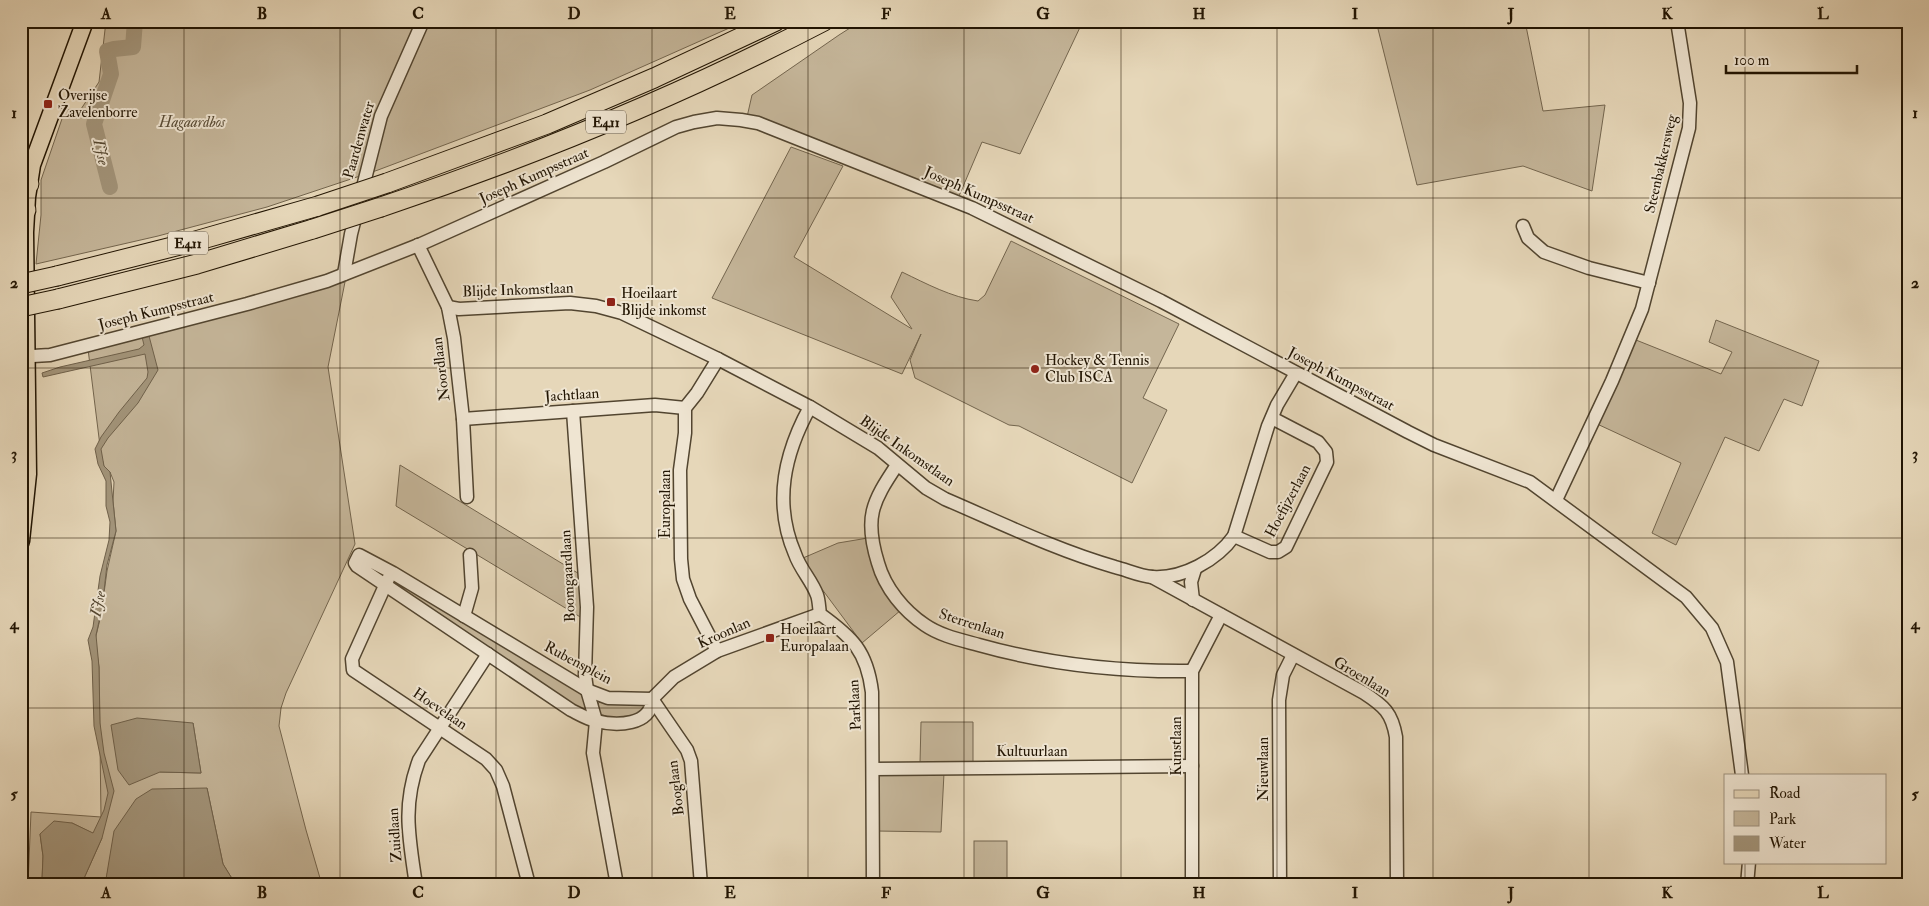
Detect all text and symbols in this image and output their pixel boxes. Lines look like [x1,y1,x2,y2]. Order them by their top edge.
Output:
text: A [100,4,112,24]
text: B [257,4,267,24]
text: C [412,4,424,24]
text: D [567,4,581,24]
text: E [724,4,736,24]
text: F [881,4,891,24]
text: G [1036,4,1050,24]
text: H [1192,4,1206,24]
text: I [1352,4,1359,24]
text: J [1507,4,1515,25]
text: K [1661,4,1673,24]
text: L [1817,4,1829,24]
scale bar [1726,42,1858,74]
text: 100 m [1734,51,1770,70]
place label: Overijse Zavelenborre [58,86,138,122]
marker: Overijse Zavelenborre [42,98,54,110]
street label: Paardenwater [339,99,379,181]
text: 1 [11,103,17,123]
text: 1 [1912,103,1918,123]
road number: E411 [586,110,626,134]
street label: Steenbakkersweg [1640,112,1682,215]
park label: Hagaardbos [158,113,226,132]
water label: IJse [88,136,114,168]
street label: Joseph Kumpsstraat [475,143,592,210]
street label: Joseph Kumpsstraat [920,162,1037,229]
road number: E411 [168,232,208,254]
text: 2 [10,273,18,293]
text: 2 [1911,273,1919,293]
street label: Blijde Inkomstlaan [462,279,574,301]
place label: Hoeilaart Blijde inkomst [621,284,706,320]
street label: Joseph Kumpsstraat [95,287,216,336]
marker: Hoeilaart Blijde inkomst [605,296,617,308]
street label: Noordlaan [428,336,454,402]
street label: Joseph Kumpsstraat [1283,342,1398,416]
place label: Hockey & Tennis Club ISCA [1045,351,1149,387]
marker: Hockey & Tennis Club ISCA [1029,363,1041,375]
street label: Jachtlaan [543,384,600,407]
street label: Blijde Inkomstlaan [856,411,958,491]
text: 3 [11,444,17,464]
text: 3 [1912,444,1918,464]
street label: Hoefijzerlaan [1261,461,1315,541]
street label: Europalaan [656,469,676,539]
street label: Boomgaardlaan [556,529,580,623]
water label: IJse [85,589,111,620]
street label: Sterrenlaan [936,604,1008,644]
street label: Kroonlan [695,613,754,653]
text: 4 [9,614,20,634]
text: 4 [1910,614,1921,634]
place label: Hoeilaart Europalaan [780,620,849,657]
marker: Hoeilaart Europalaan [764,632,776,644]
street label: Rubensplein [540,637,615,690]
street label: Groenlaan [1330,653,1394,702]
street label: Parklaan [844,679,866,731]
street label: Hoevelaan [409,684,471,734]
street label: Kunstlaan [1167,716,1186,776]
street label: Nieuwlaan [1254,737,1273,801]
street label: Kultuurlaan [996,742,1068,761]
street label: Booglaan [663,759,689,817]
legend [1724,774,1886,864]
text: 5 [10,784,18,804]
text: Road [1769,784,1801,803]
text: 5 [1911,784,1919,804]
street label: Zuidlaan [384,807,406,863]
text: Park [1769,810,1796,829]
text: Water [1768,834,1806,853]
text: A [100,883,112,903]
text: B [257,883,267,903]
text: C [412,883,424,903]
text: D [567,883,581,903]
text: E [724,883,736,903]
text: F [881,883,891,903]
text: G [1036,883,1050,903]
text: H [1192,883,1206,903]
text: I [1352,883,1359,903]
text: J [1507,883,1515,904]
text: K [1661,883,1673,903]
text: L [1817,883,1829,903]

